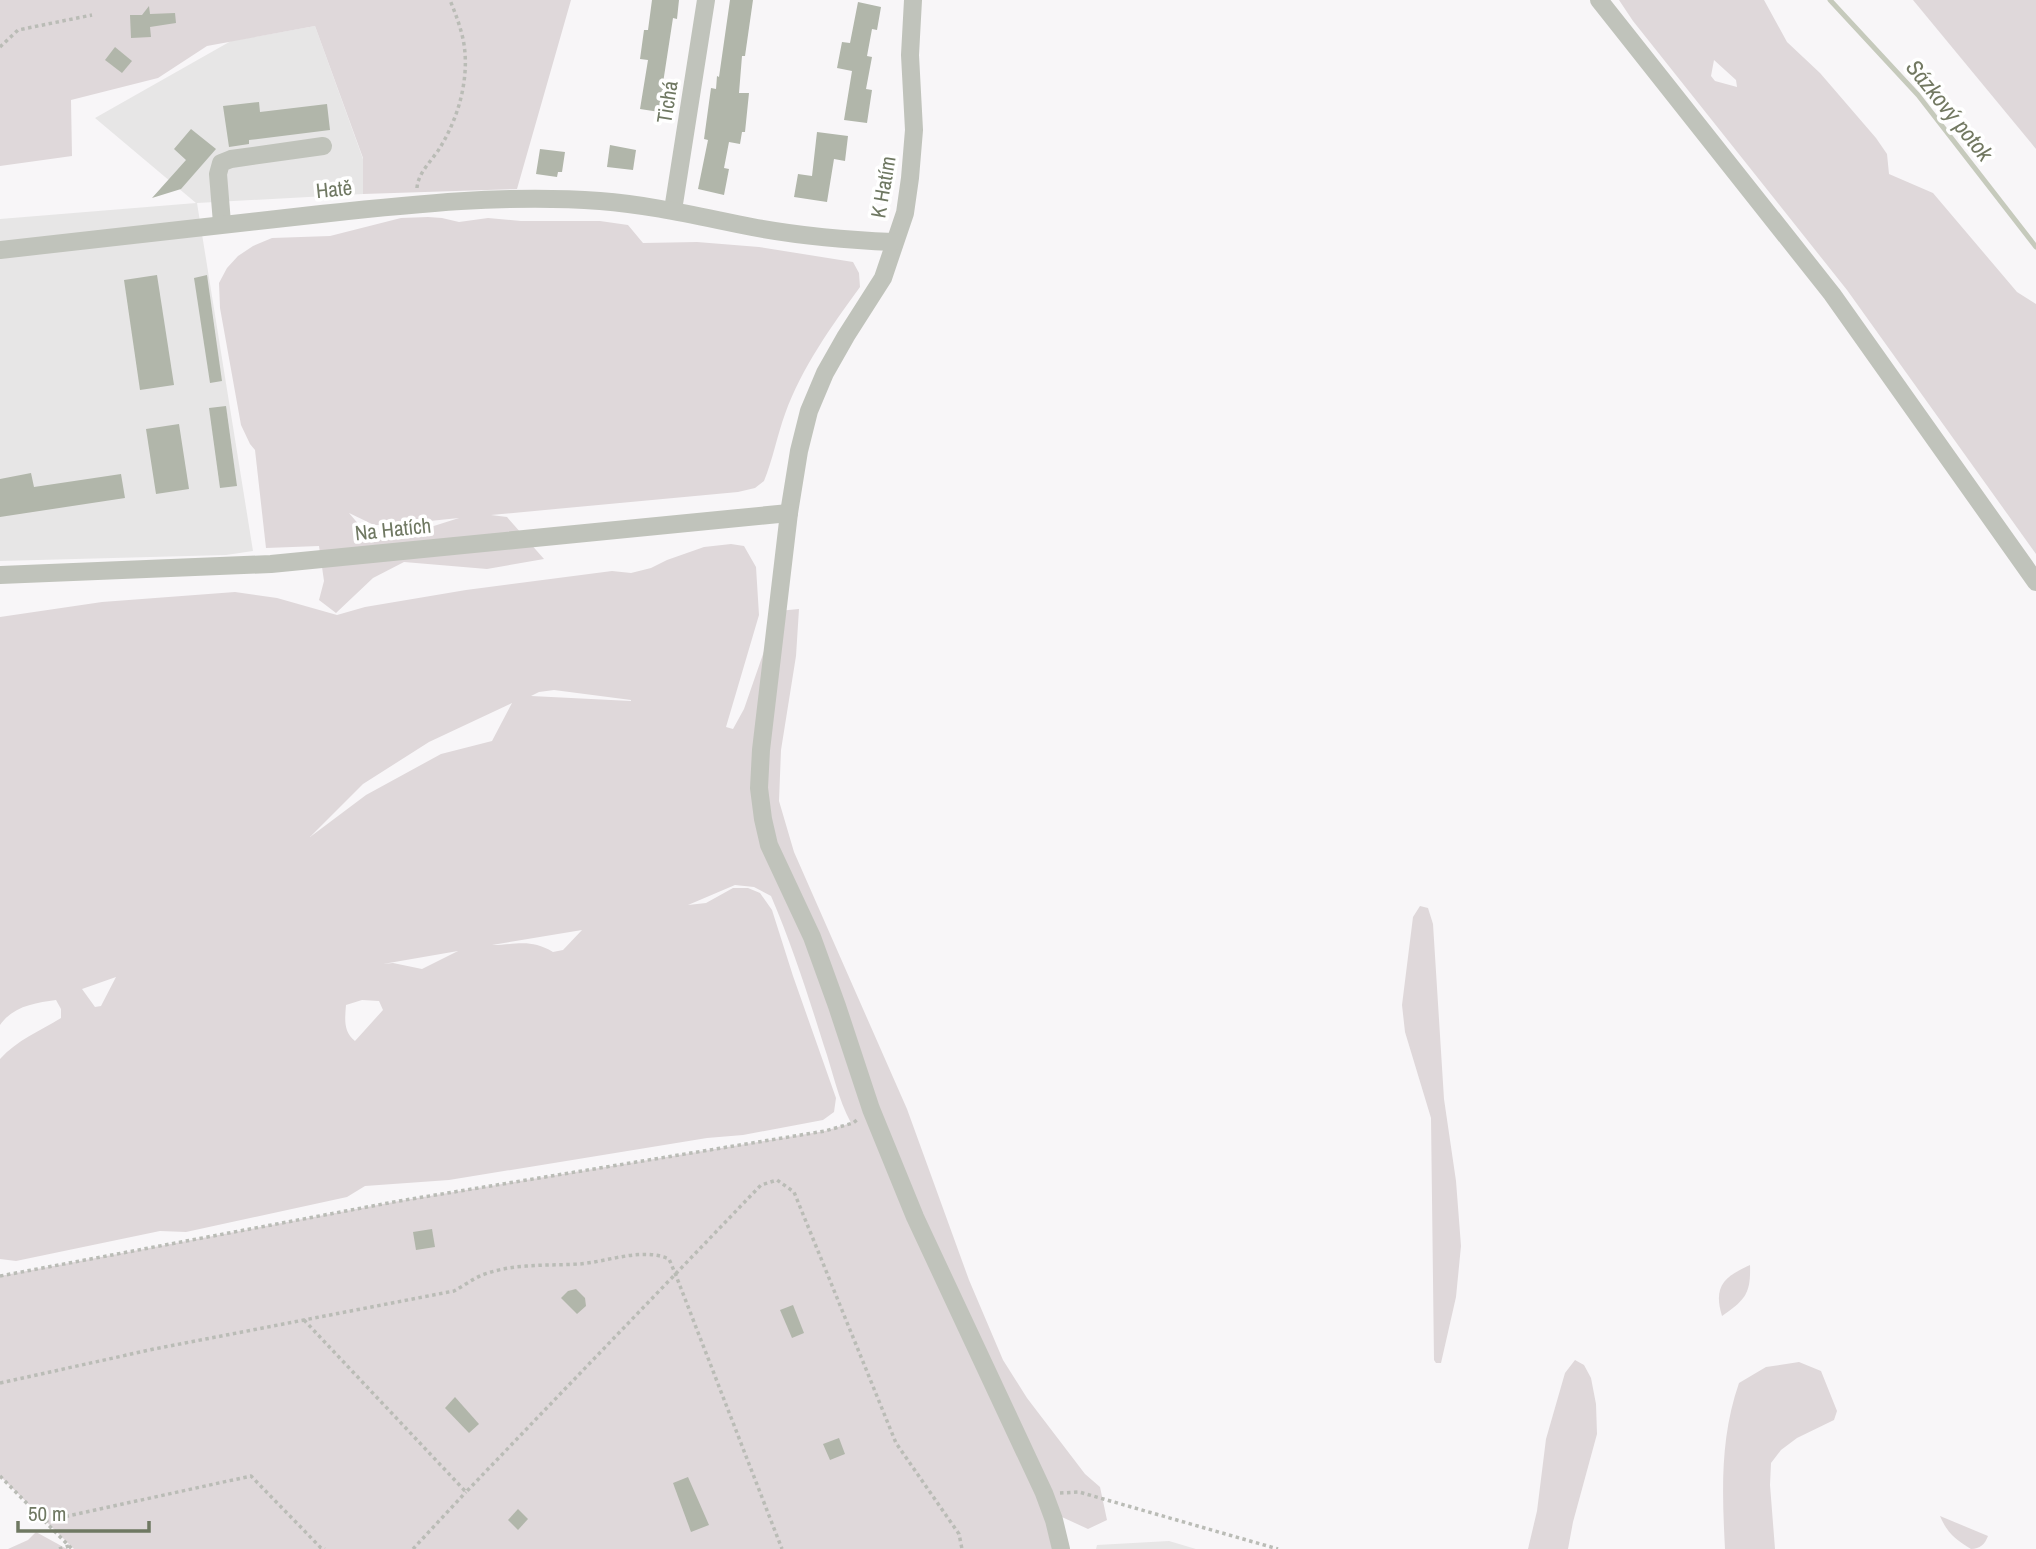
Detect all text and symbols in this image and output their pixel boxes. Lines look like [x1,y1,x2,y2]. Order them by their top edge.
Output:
water label: Sázkový potok [1899,53,2002,169]
street label: Tichá [649,78,685,125]
street label: K Hatím [863,154,903,220]
street label: Hatě [314,173,354,205]
street label: Na Hatích [353,511,433,547]
scale bar [18,1490,149,1534]
text: 50 m [28,1499,66,1528]

